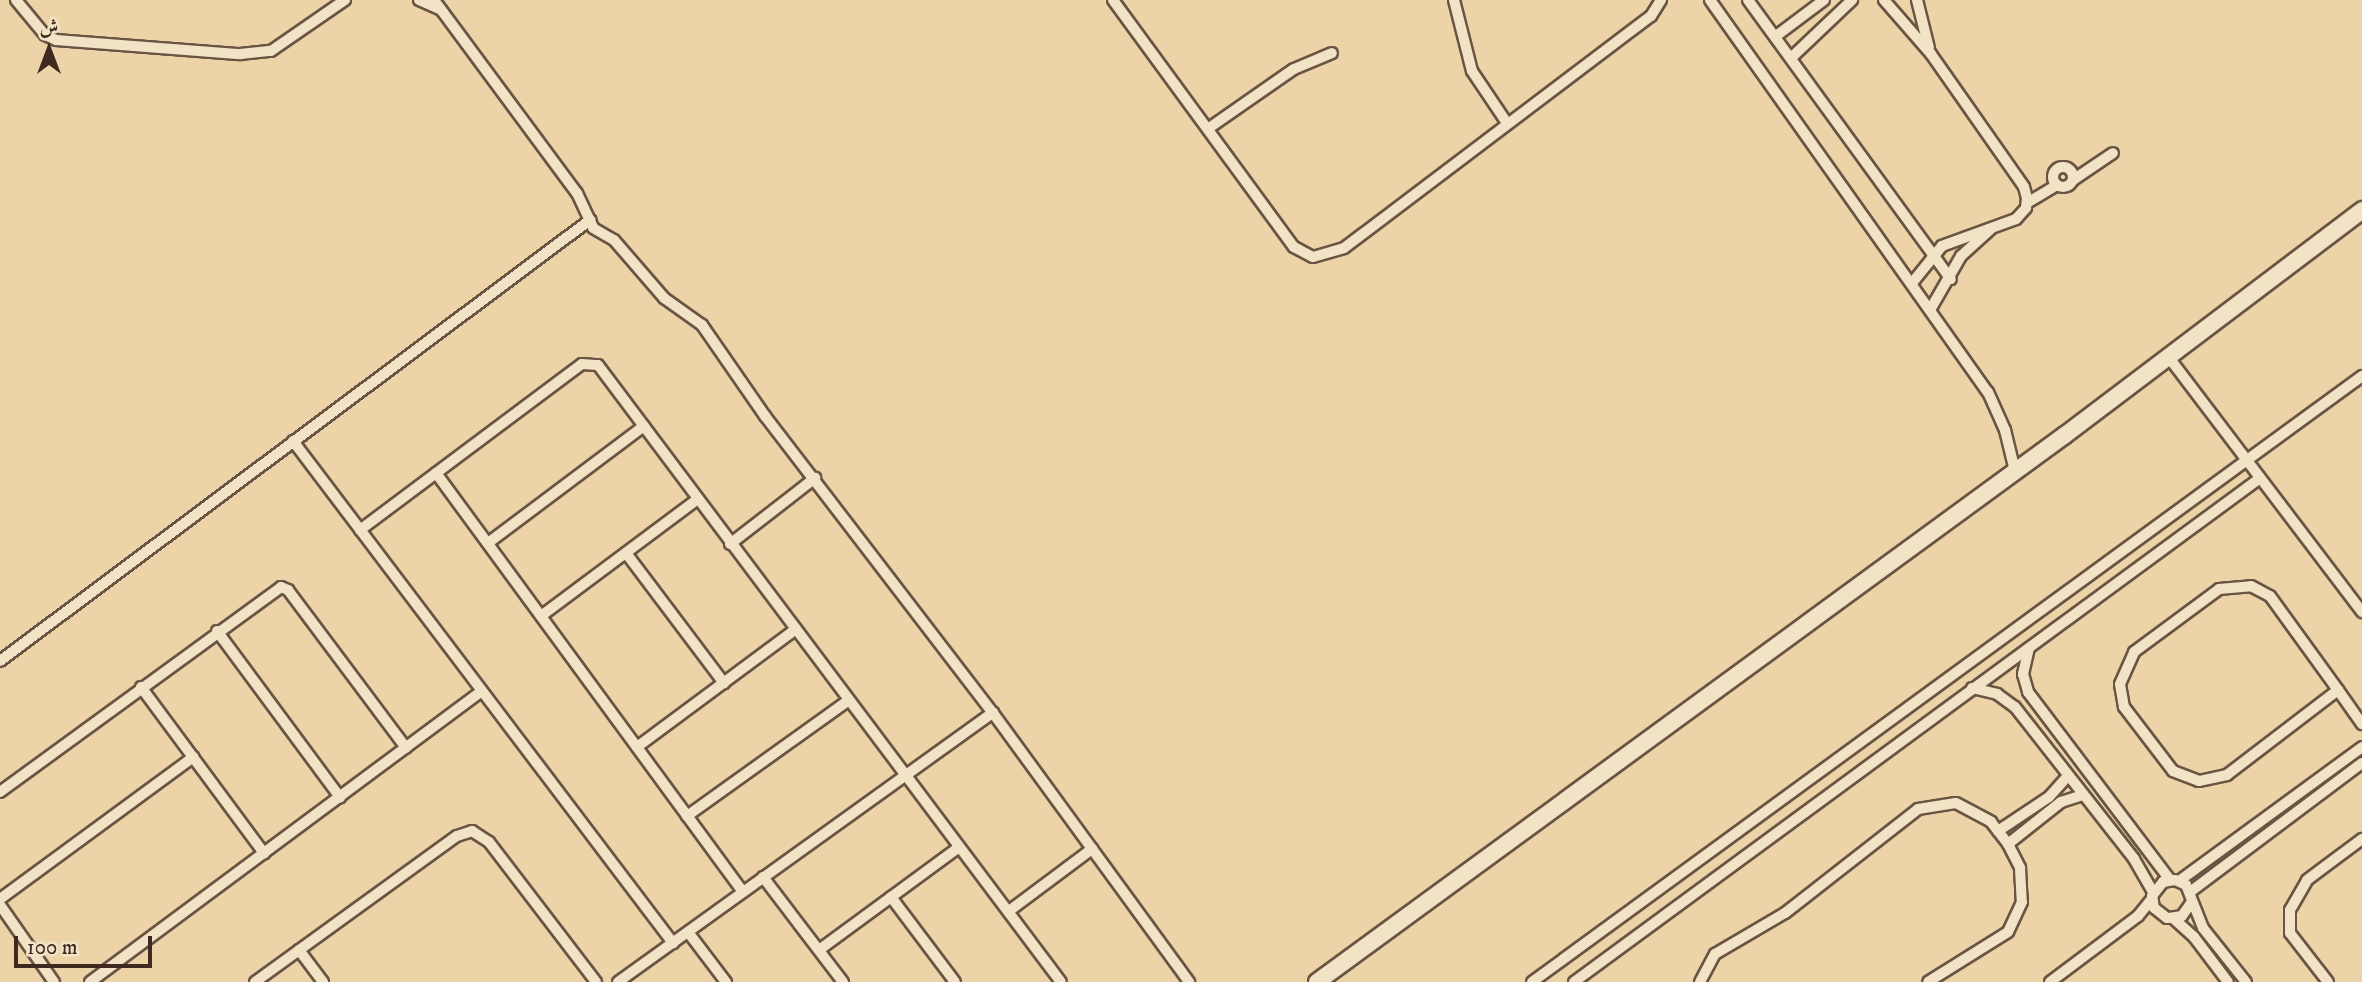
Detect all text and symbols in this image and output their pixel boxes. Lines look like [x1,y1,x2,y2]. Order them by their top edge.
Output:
north arrow [14,14,84,84]
text: ش [40,16,58,39]
scale bar [18,922,156,966]
text: 100 m [27,935,78,961]

